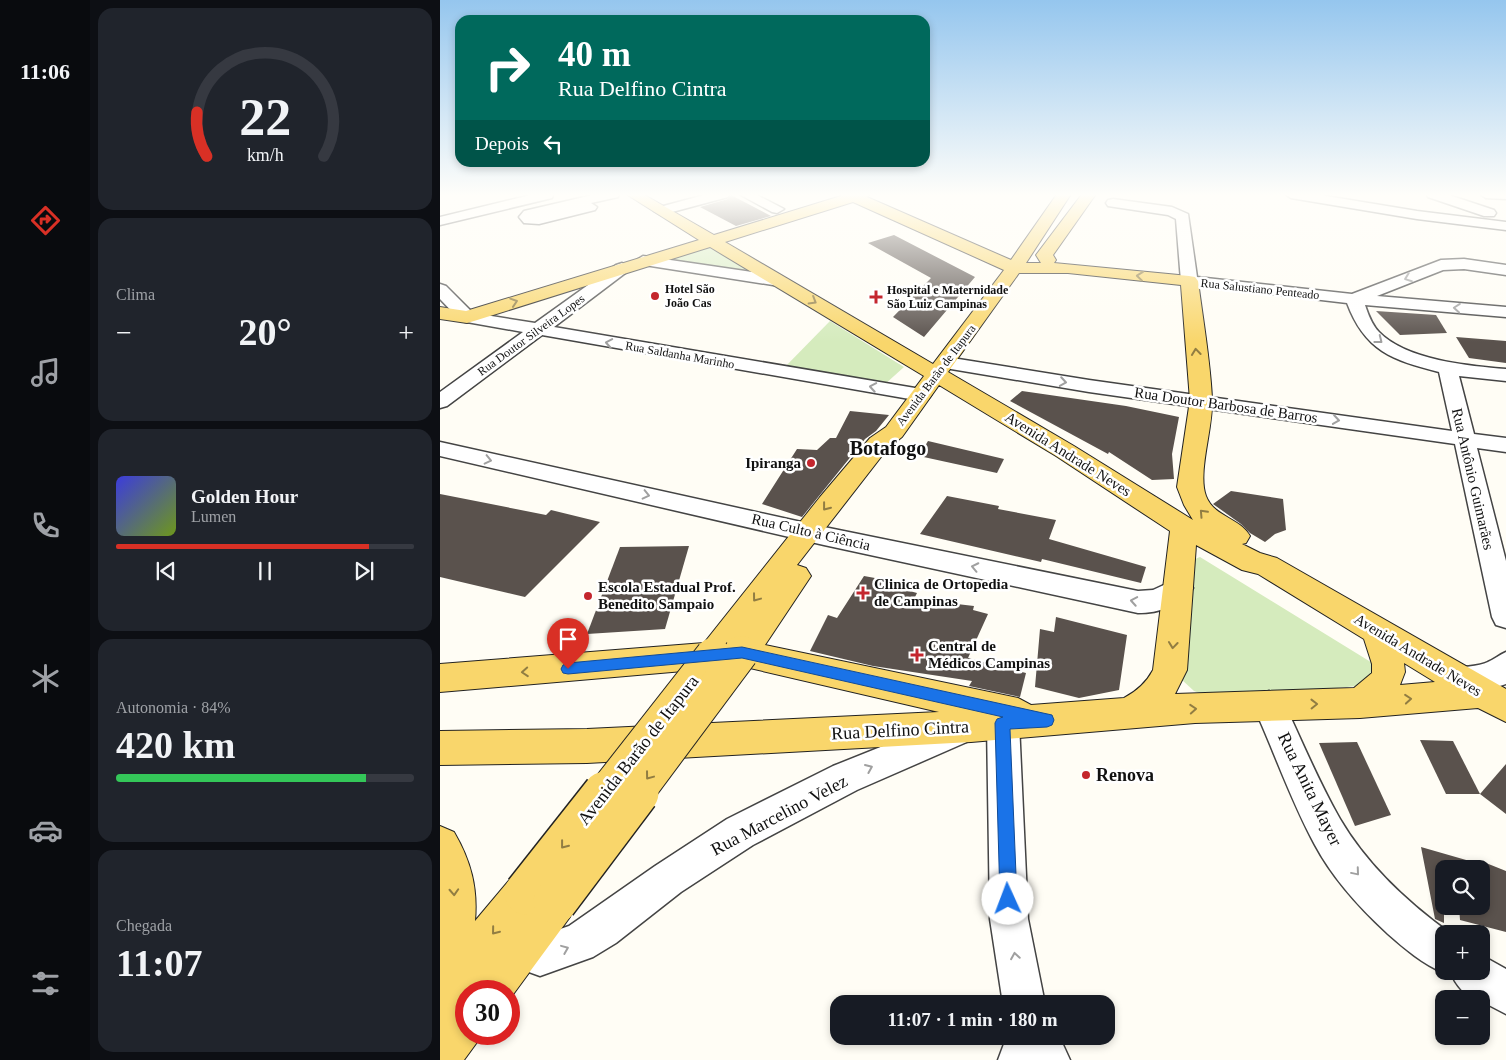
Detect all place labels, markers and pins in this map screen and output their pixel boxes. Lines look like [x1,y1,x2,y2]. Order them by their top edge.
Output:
place label: Hotel São João Cas [665,282,715,310]
place label: Hospital e Maternidade São Luiz Campinas [887,283,1009,311]
marker: Hotel São João Cas [649,290,661,302]
marker: Hospital e Maternidade São Luiz Campinas [869,290,883,304]
place label: Ipiranga [745,455,801,471]
marker: Ipiranga [805,457,817,469]
place label: Clinica de Ortopedia de Campinas [874,576,1009,609]
place label: Escola Estadual Prof. Benedito Sampaio [598,579,736,612]
marker: Clinica de Ortopedia de Campinas [856,586,870,600]
marker: Escola Estadual Prof. Benedito Sampaio [582,590,594,602]
pin [547,618,589,669]
place label: Central de Médicos Campinas [928,638,1050,671]
marker: Central de Médicos Campinas [910,648,924,662]
place label: Renova [1096,765,1154,785]
marker: Renova [1080,769,1092,781]

